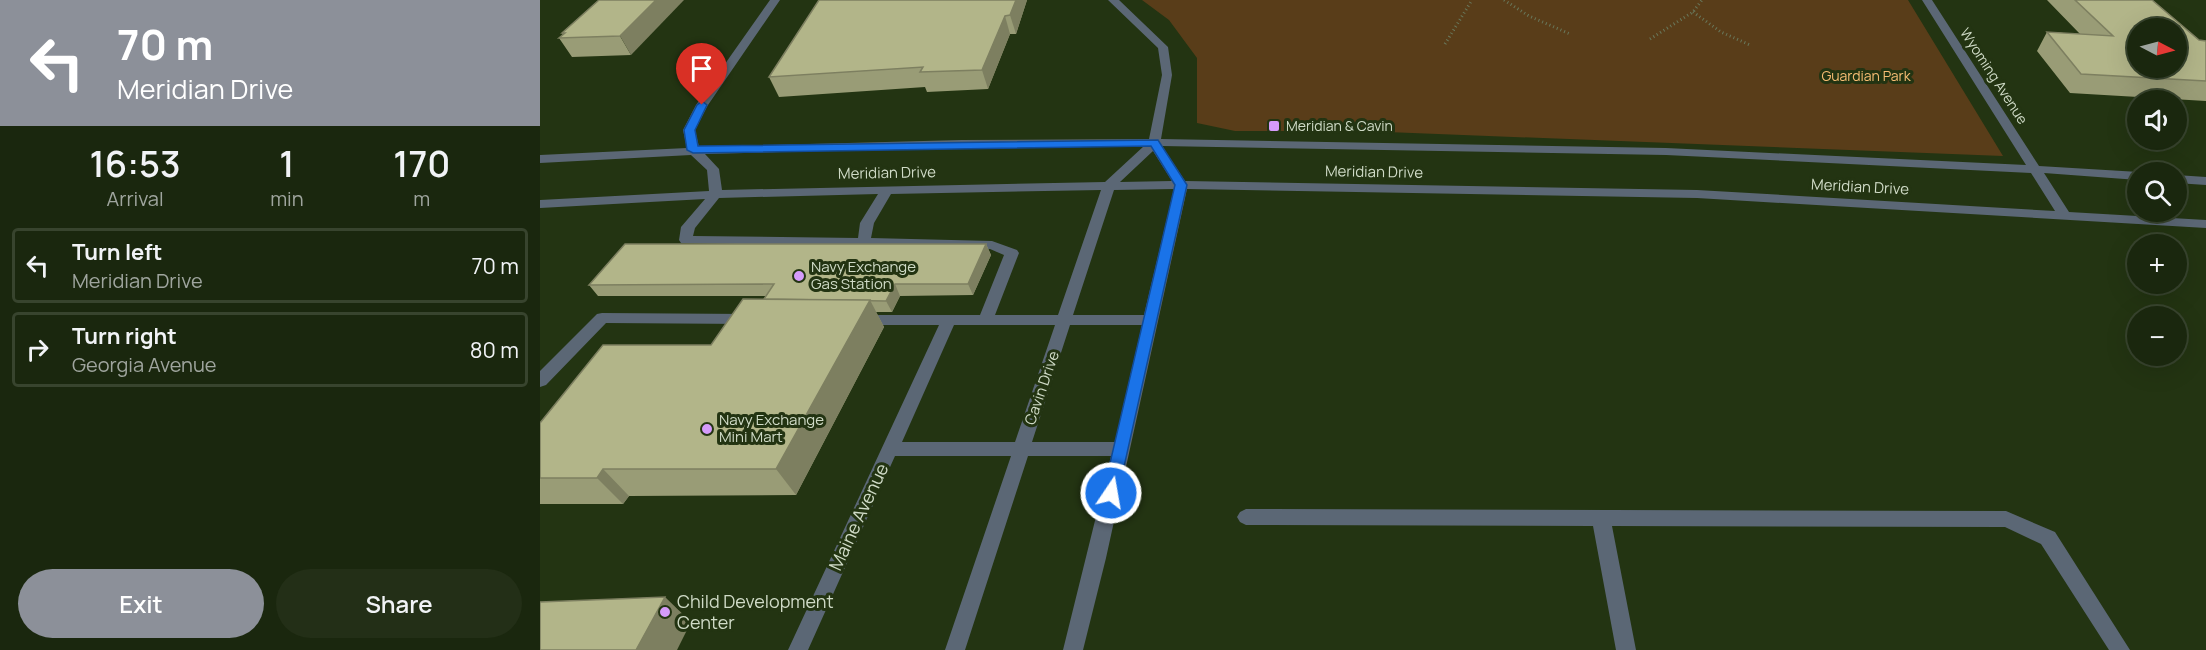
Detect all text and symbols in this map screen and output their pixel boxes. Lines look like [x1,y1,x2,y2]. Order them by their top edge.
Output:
text: 70 m [117,15,213,73]
north arrow [2127,18,2187,78]
map controls [2127,18,2187,366]
icon: left [18,24,96,102]
street label: Wyoming Avenue [1956,24,2033,127]
pin [676,43,727,105]
icon: arrive [685,52,718,85]
park label: Guardian Park [1821,66,1912,85]
text: Meridian Drive [117,70,293,107]
button: sound [2127,90,2187,150]
place label: Meridian & Cavin [1286,116,1393,135]
marker: Meridian & Cavin [1267,119,1281,133]
text: 16:53 [90,139,181,188]
text: 1 [279,139,295,188]
text: 170 [393,139,450,188]
street label: Meridian Drive [1325,160,1423,183]
street label: Meridian Drive [838,161,936,184]
button: search [2127,162,2187,222]
street label: Meridian Drive [1811,173,1910,200]
text: Arrival [107,185,164,212]
text: min [270,185,304,212]
text: m [413,185,430,212]
button: + [2127,234,2187,294]
text: Turn left [72,237,162,267]
icon: left [21,249,54,282]
text: 70 m [471,251,519,281]
place label: Navy Exchange Gas Station [811,256,916,294]
text: Meridian Drive [72,267,203,294]
marker: Navy Exchange Gas Station [792,269,806,283]
button: − [2127,306,2187,366]
text: Turn right [72,321,177,351]
icon: right [21,333,54,366]
text: 80 m [470,335,519,365]
street label: Cavin Drive [1019,348,1064,428]
text: Georgia Avenue [72,351,217,378]
place label: Navy Exchange Mini Mart [719,409,824,447]
marker: Navy Exchange Mini Mart [700,422,714,436]
street label: Maine Avenue [823,459,893,574]
position arrow [1079,461,1143,525]
button: Exit [18,569,264,638]
button: Share [276,569,522,638]
place label: Child Development Center [677,589,834,634]
marker: Child Development Center [658,605,672,619]

